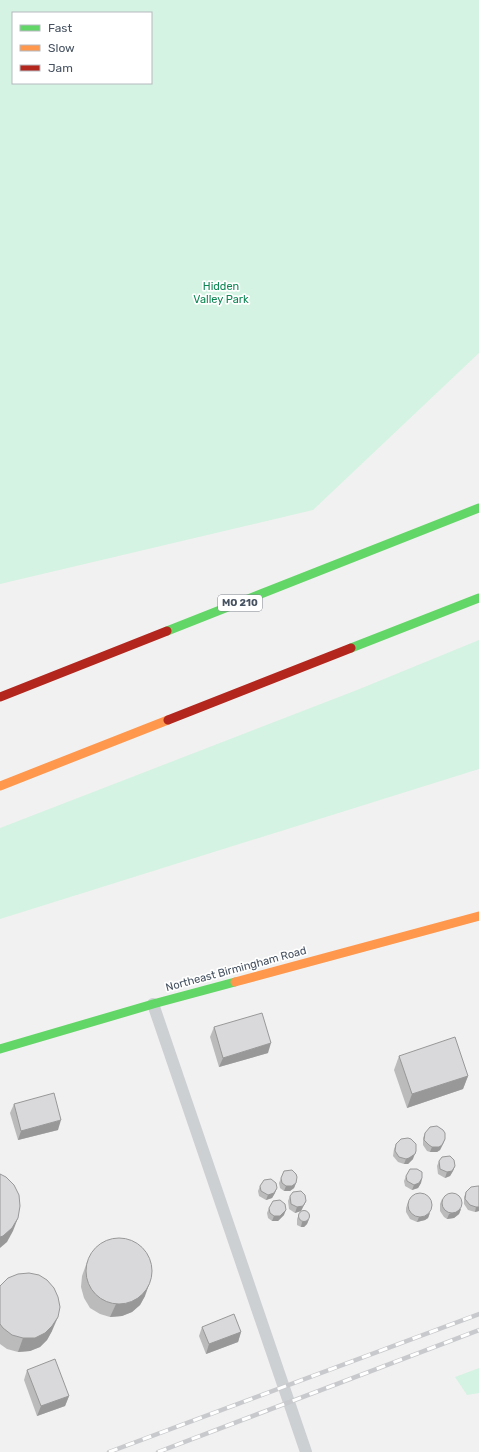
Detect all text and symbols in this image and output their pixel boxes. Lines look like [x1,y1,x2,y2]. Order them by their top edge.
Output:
legend [12,12,152,84]
text: Fast [48,21,72,35]
text: Slow [48,41,75,55]
text: Jam [48,61,73,75]
park label: Hidden Valley Park [193,280,249,306]
road number: MO 210 [218,595,262,611]
street label: Northeast Birmingham Road [164,944,308,994]

